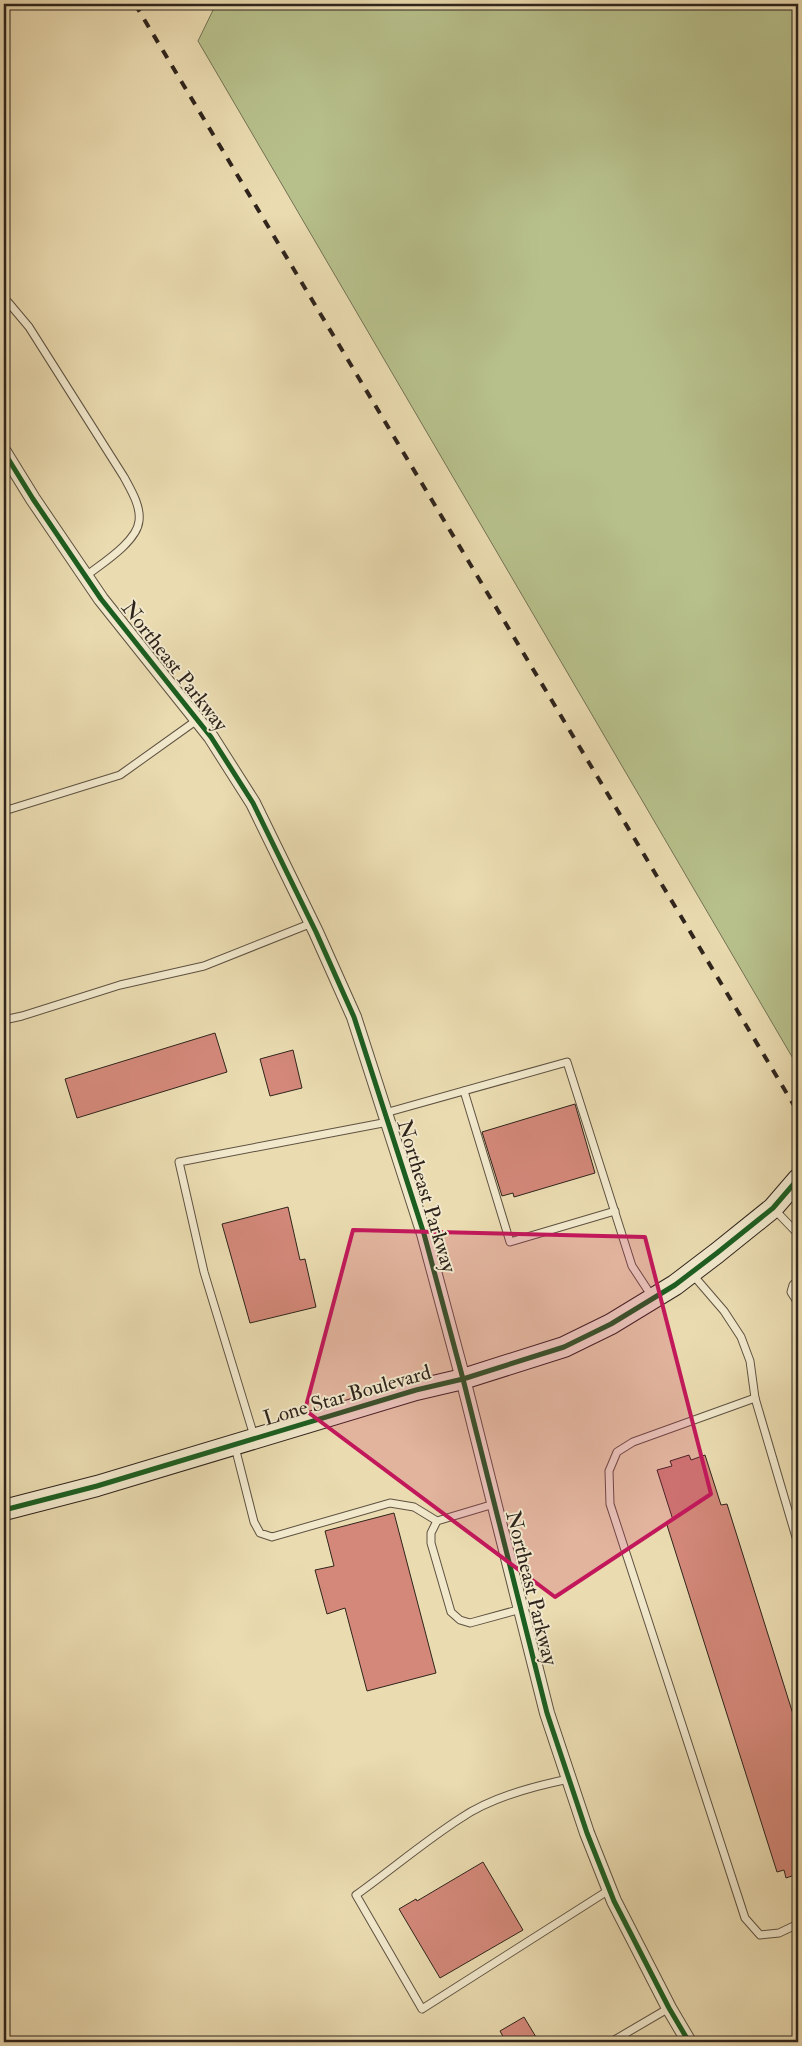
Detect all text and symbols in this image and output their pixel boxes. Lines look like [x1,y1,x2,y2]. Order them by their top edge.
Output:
street label: Northeast Parkway [115,596,235,738]
street label: Northeast Parkway [390,1116,463,1277]
street label: Lone Star Boulevard [260,1358,435,1432]
street label: Northeast Parkway [499,1508,564,1669]

